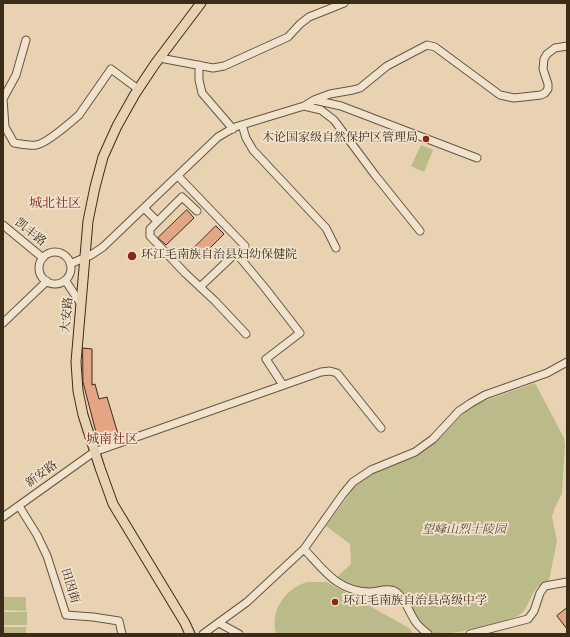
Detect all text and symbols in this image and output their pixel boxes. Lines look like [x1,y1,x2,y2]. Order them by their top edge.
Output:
place label: 木论国家级自然保护区管理局 [262,132,418,146]
marker: 木论国家级自然保护区管理局 [421,134,431,144]
district label: 城北社区 [29,196,81,212]
street label: 凯丰路 [11,216,49,250]
place label: 环江毛南族自治县妇幼保健院 [141,249,297,263]
marker: 环江毛南族自治县妇幼保健院 [126,250,138,262]
street label: 大安路 [59,296,77,334]
district label: 城南社区 [86,432,138,448]
street label: 新安路 [23,459,61,491]
park label: 望峰山烈士陵园 [422,524,506,538]
street label: 田因街 [57,567,81,605]
place label: 环江毛南族自治县高级中学 [343,595,487,609]
marker: 环江毛南族自治县高级中学 [330,597,340,607]

